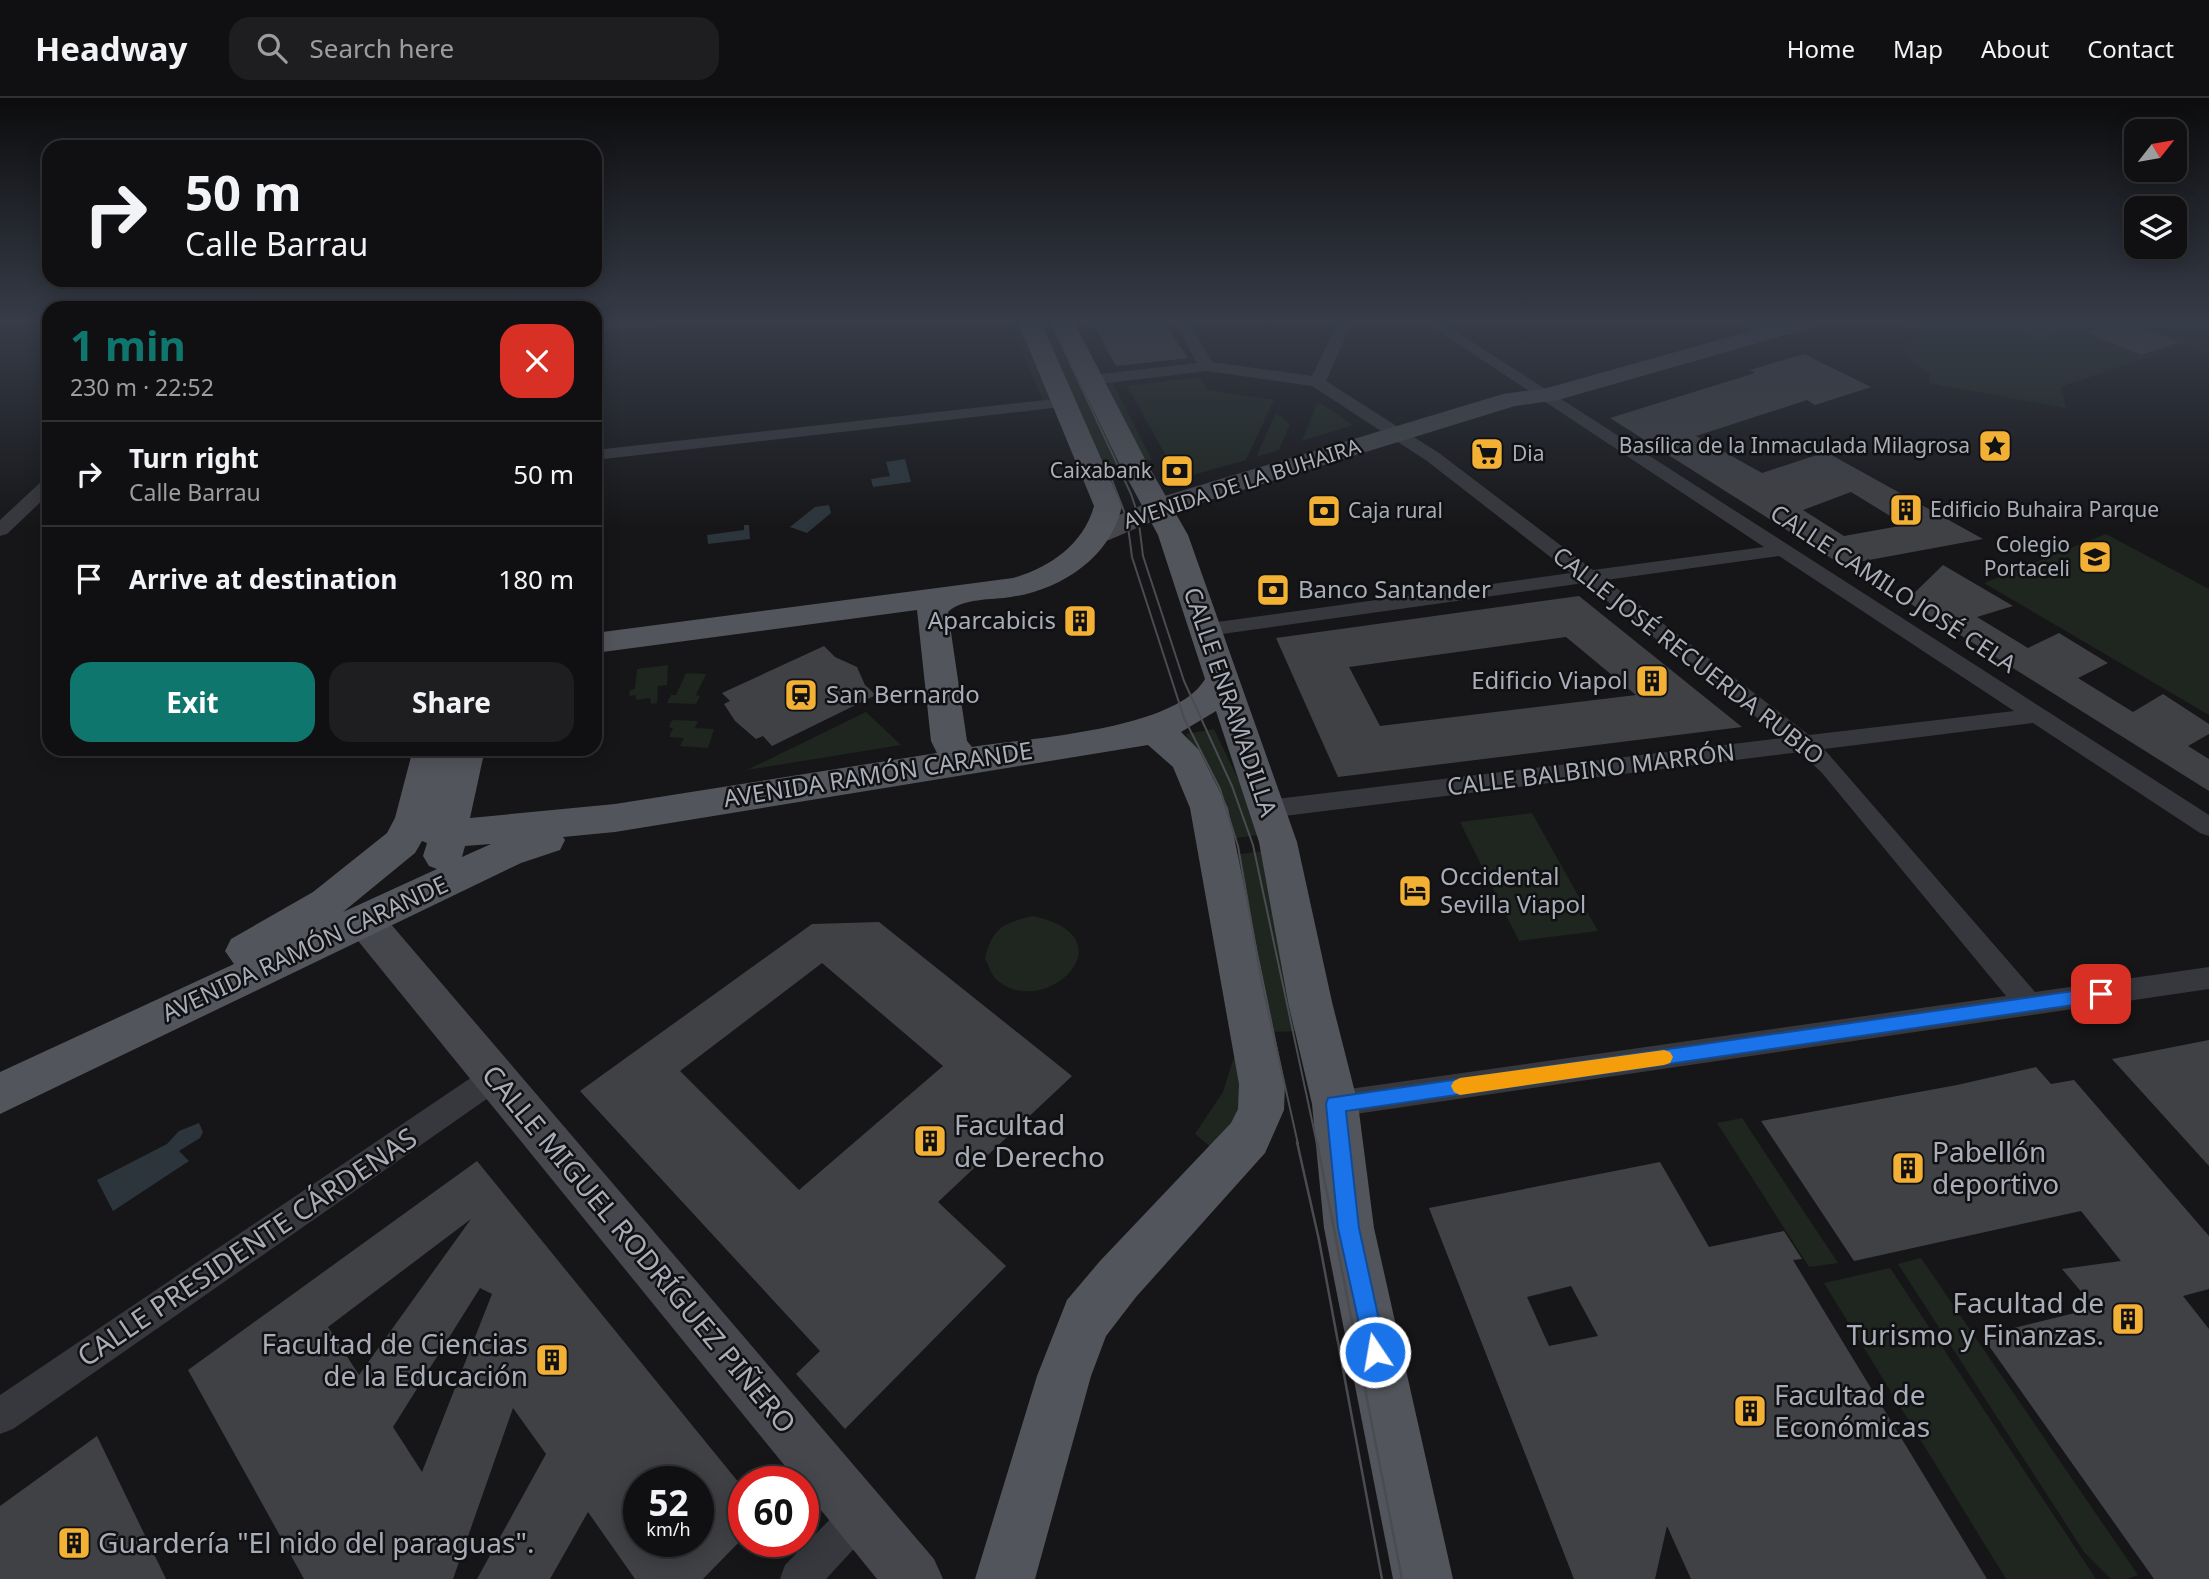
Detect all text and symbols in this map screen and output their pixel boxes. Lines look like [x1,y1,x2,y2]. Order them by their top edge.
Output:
search box [229,17,719,80]
text: Headway [35,26,187,71]
icon: search [253,29,291,67]
text: Search here [309,30,454,66]
text: Home [1787,32,1855,65]
text: Map [1893,32,1943,65]
text: About [1981,32,2049,65]
text: Contact [2087,32,2174,65]
north arrow [2124,119,2188,182]
map controls [2124,119,2187,259]
text: 50 m [185,159,302,225]
icon: right [70,168,161,259]
button: layers [2124,196,2187,259]
text: Calle Barrau [185,222,368,265]
text: 1 min [70,316,186,373]
button: close [500,324,574,398]
text: 230 m · 22:52 [70,371,214,403]
place icon: Basílica de la Inmaculada Milagrosa [1976,427,2014,465]
street label: AVENIDA DE LA BUHAIRA [1120,431,1364,535]
place label: Basílica de la Inmaculada Milagrosa [1619,431,1970,459]
supermarket icon: Dia [1468,435,1506,473]
place label: Dia [1512,439,1545,467]
text: Turn right [129,440,259,476]
bank icon: Caixabank [1158,452,1196,490]
icon: right [70,455,108,493]
text: 50 m [513,456,574,492]
place label: Caixabank [1050,456,1153,484]
text: Calle Barrau [129,476,261,508]
building icon: Edificio Buhaira Parque [1887,491,1925,529]
bank icon: Caja rural [1305,492,1343,530]
place label: Edificio Buhaira Parque [1930,495,2159,523]
place label: Caja rural [1348,496,1443,524]
street label: CALLE CAMILO JOSÉ CELA [1764,496,2024,680]
place label: Colegio Portaceli [1984,530,2070,582]
street label: CALLE JOSÉ RECUERDA RUBIO [1546,538,1832,771]
school or university icon: Colegio Portaceli [2076,538,2114,576]
icon: arrive [70,560,108,598]
text: Arrive at destination [129,561,398,597]
text: 180 m [498,561,574,597]
bank icon: Banco Santander [1254,571,1292,609]
place label: Banco Santander [1298,572,1491,605]
street label: CALLE ENRAMADILLA [1177,583,1286,821]
building icon: Aparcabicis [1061,602,1099,640]
place label: Aparcabicis [928,603,1056,636]
button: Exit [70,662,315,742]
button: Share [329,662,574,742]
building icon: Edificio Viapol [1633,662,1671,700]
place label: Edificio Viapol [1471,663,1628,696]
station icon: San Bernardo [782,676,820,714]
place label: San Bernardo [826,677,980,710]
street label: AVENIDA RAMÓN CARANDE [721,733,1035,814]
street label: CALLE BALBINO MARRÓN [1445,734,1737,803]
place label: Occidental Sevilla Viapol [1440,859,1586,920]
street label: AVENIDA RAMÓN CARANDE [156,867,453,1029]
hotel icon: Occidental Sevilla Viapol [1396,872,1434,910]
pin [2071,964,2131,1024]
icon: arrive [2082,975,2120,1013]
street label: CALLE MIGUEL RODRÍGUEZ PIÑERO [474,1056,805,1441]
place label: Facultad de Derecho [954,1105,1105,1175]
street label: CALLE PRESIDENTE CÁRDENAS [69,1118,424,1374]
building icon: Facultad de Derecho [911,1122,949,1160]
place label: Pabellón deportivo [1932,1132,2059,1202]
building icon: Pabellón deportivo [1889,1149,1927,1187]
place label: Facultad de Turismo y Finanzas. [1847,1283,2104,1353]
building icon: Facultad de Turismo y Finanzas. [2109,1300,2147,1338]
position arrow [1338,1315,1412,1389]
place label: Facultad de Ciencias de la Educación [261,1324,528,1394]
building icon: Facultad de Ciencias de la Educación [533,1341,571,1379]
place label: Facultad de Económicas [1774,1375,1930,1445]
building icon: Facultad de Económicas [1731,1392,1769,1430]
speed limit sign: 60 [728,1466,819,1557]
text: 52 [648,1479,689,1526]
text: km/h [646,1517,691,1541]
place label: Guardería "El nido del paraguas". [98,1523,534,1561]
building icon: Guardería "El nido del paraguas". [55,1524,93,1562]

